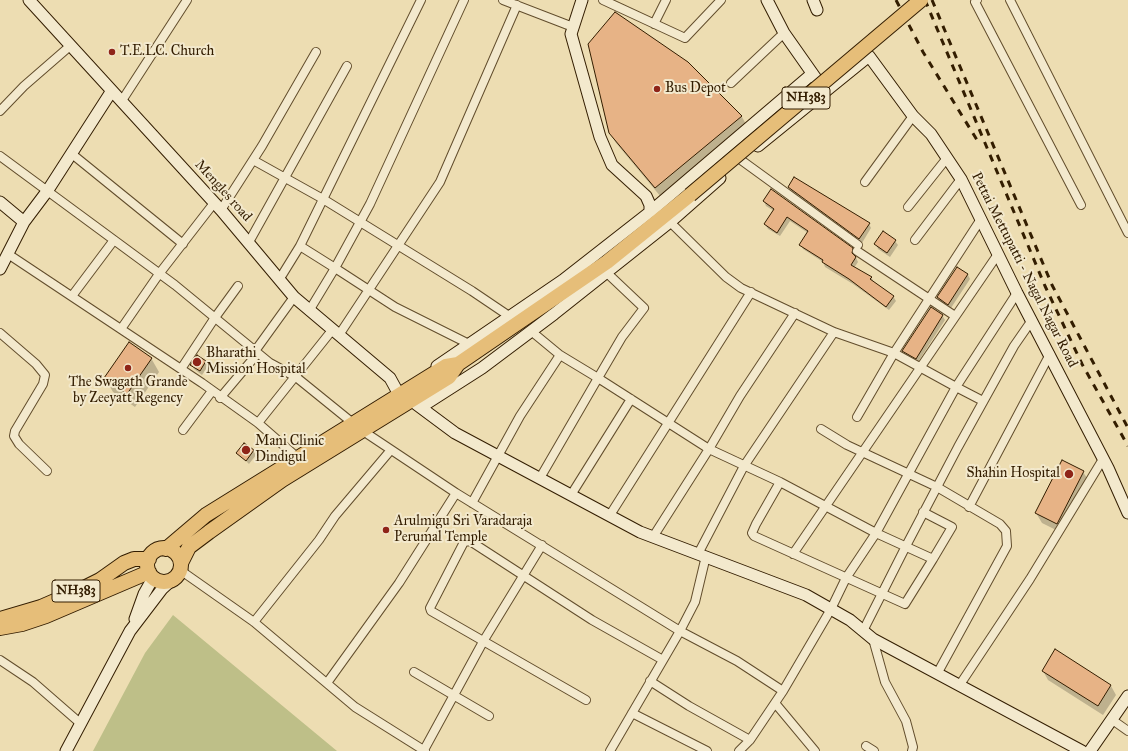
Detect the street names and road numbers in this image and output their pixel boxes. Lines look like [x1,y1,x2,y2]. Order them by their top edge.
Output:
road number: NH383 [782,87,830,109]
street label: Mengles road [191,157,255,225]
street label: Pettai Mettupatti - Nagal Nagar Road [967,170,1081,370]
road number: NH383 [52,580,100,602]

